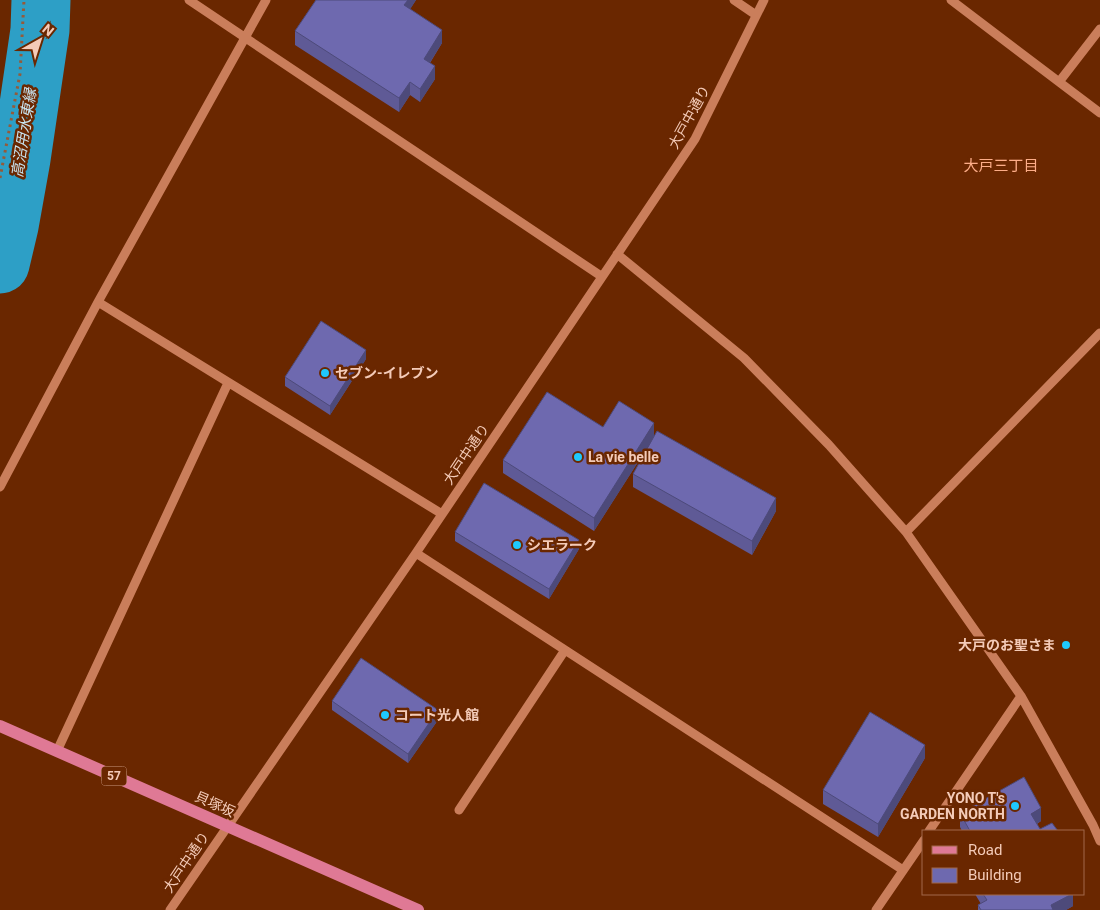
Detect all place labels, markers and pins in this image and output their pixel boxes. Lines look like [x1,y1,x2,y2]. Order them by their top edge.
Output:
place label: セブン-イレブン [335,365,439,381]
marker: セブン-イレブン [319,367,331,379]
place label: La vie belle [588,449,659,465]
marker: La vie belle [572,451,584,463]
place label: シエラーク [527,537,597,553]
marker: シエラーク [511,539,523,551]
place label: 大戸のお聖さま [958,637,1056,653]
marker: 大戸のお聖さま [1060,639,1072,651]
place label: コート光人館 [395,707,479,723]
marker: コート光人館 [379,709,391,721]
place label: YONO T's GARDEN NORTH [900,790,1005,822]
marker: YONO T's GARDEN NORTH [1009,800,1021,812]

